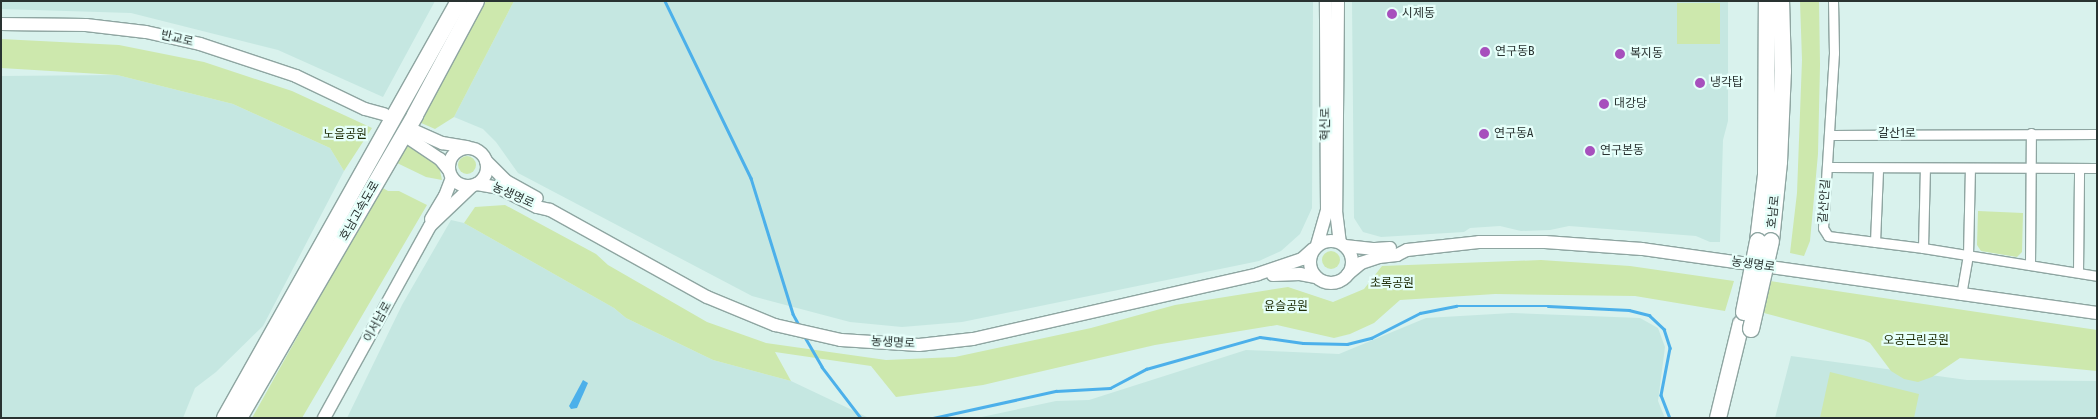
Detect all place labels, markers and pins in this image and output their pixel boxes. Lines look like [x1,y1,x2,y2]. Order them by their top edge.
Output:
place label: 시제동 [1402,7,1435,21]
marker: 시제동 [1386,8,1398,20]
place label: 연구동B [1495,45,1535,59]
marker: 연구동B [1479,46,1491,58]
place label: 복지동 [1630,47,1663,61]
marker: 복지동 [1614,48,1626,60]
place label: 냉각탑 [1710,76,1743,90]
marker: 냉각탑 [1694,77,1706,89]
place label: 대강당 [1614,97,1647,111]
marker: 대강당 [1598,98,1610,110]
place label: 연구동A [1494,127,1533,141]
marker: 연구동A [1478,128,1490,140]
place label: 연구본동 [1600,144,1644,158]
marker: 연구본동 [1584,145,1596,157]

